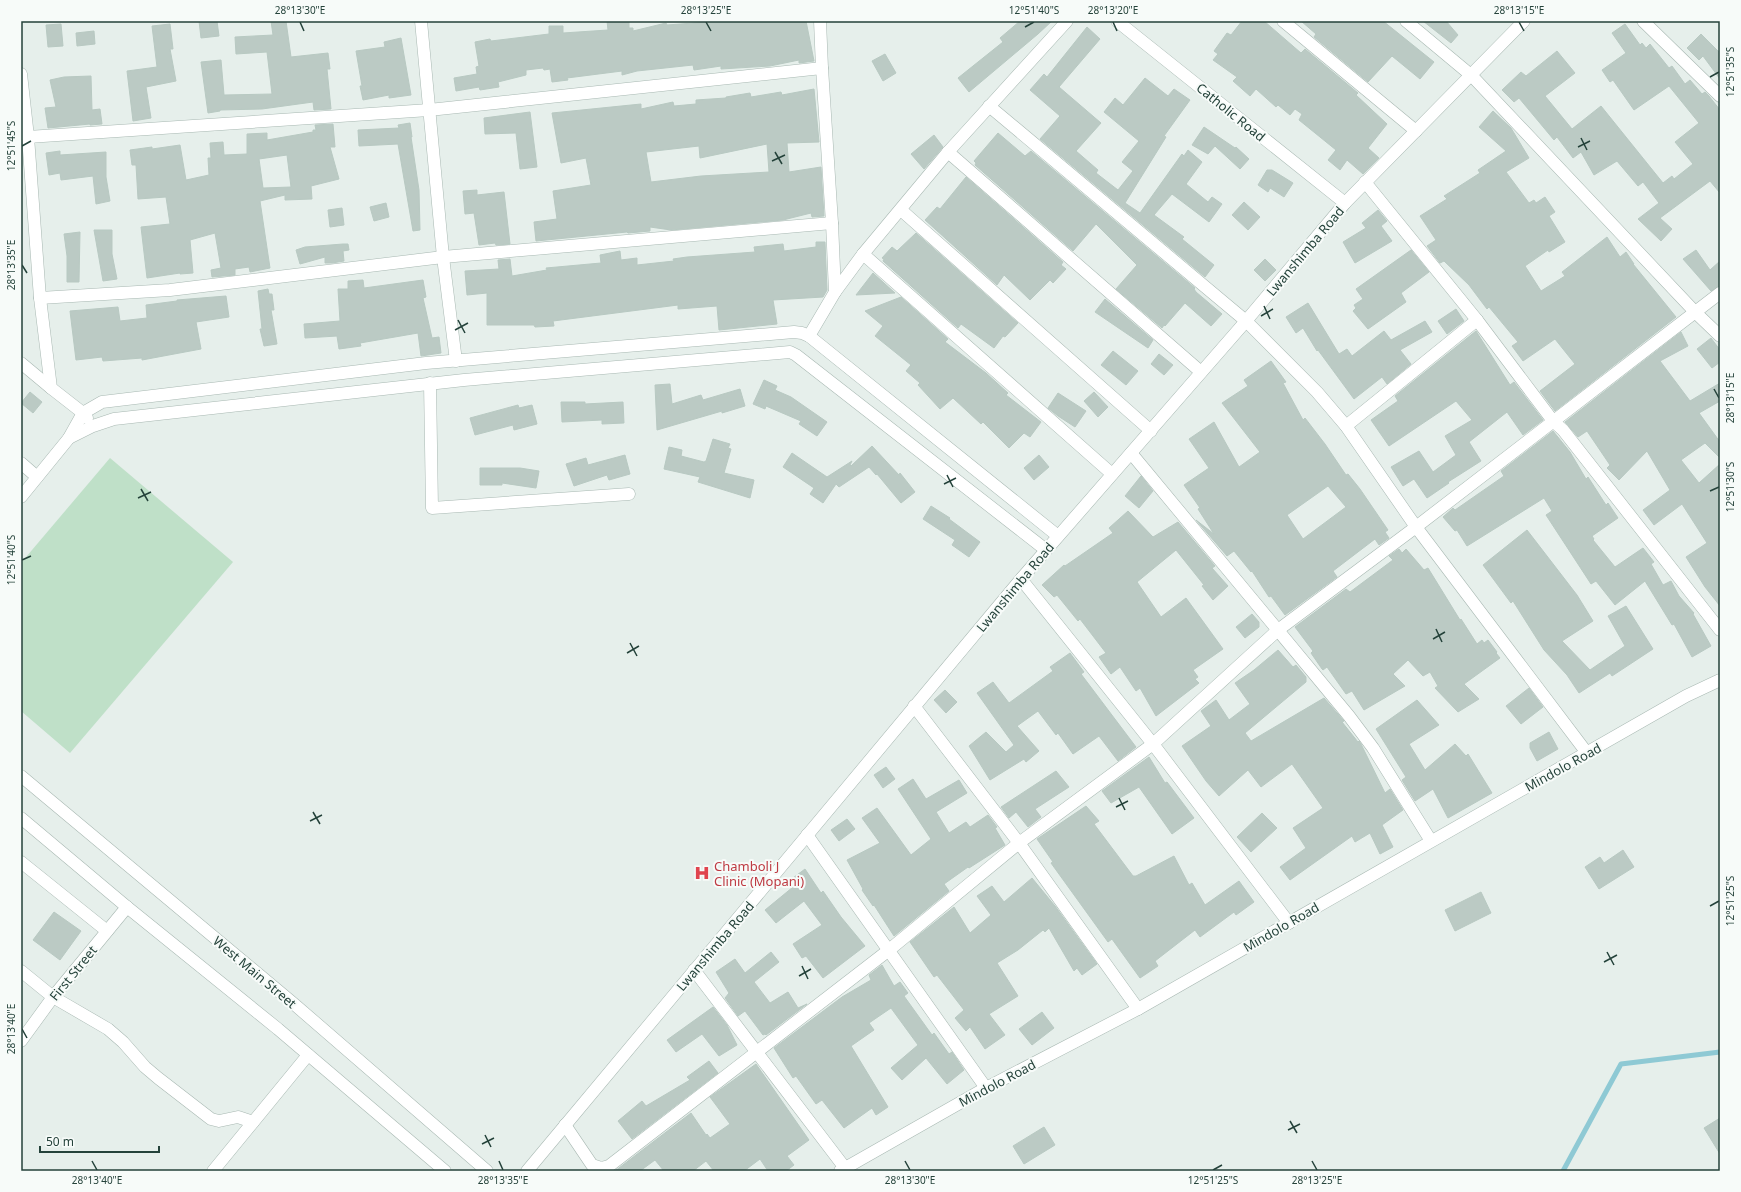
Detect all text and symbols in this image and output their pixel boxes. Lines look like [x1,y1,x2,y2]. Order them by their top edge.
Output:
text: 28°13'30"E [275,3,325,17]
text: 28°13'25"E [681,3,731,17]
text: 12°51'40"S [1009,3,1060,17]
text: 28°13'20"E [1088,3,1138,17]
text: 28°13'15"E [1494,3,1544,17]
text: 12°51'35"S [1723,46,1737,97]
street label: Catholic Road [1193,79,1269,145]
text: 12°51'45"S [4,120,18,171]
street label: Lwanshimba Road [1262,202,1348,300]
text: 28°13'35"E [4,240,18,290]
text: 28°13'15"E [1723,373,1737,423]
text: 12°51'30"S [1723,461,1737,512]
text: 12°51'40"S [4,534,18,585]
street label: Lwanshimba Road [972,538,1058,636]
street label: Mindolo Road [1522,739,1604,795]
place label: Chamboli J Clinic (Mopani) [714,857,804,890]
hospital icon: Chamboli J Clinic (Mopani) [693,864,711,882]
text: 12°51'25"S [1723,875,1737,926]
street label: Lwanshimba Road [672,897,758,995]
street label: Mindolo Road [1240,898,1322,956]
street label: West Main Street [210,932,301,1012]
street label: First Street [45,941,101,1004]
text: 28°13'40"E [4,1004,18,1054]
street label: Mindolo Road [955,1055,1039,1111]
scale bar [40,1128,159,1154]
text: 50 m [46,1133,74,1150]
text: 28°13'40"E [72,1173,122,1187]
text: 28°13'35"E [478,1173,528,1187]
text: 28°13'30"E [885,1173,935,1187]
text: 12°51'25"S [1188,1173,1239,1187]
text: 28°13'25"E [1292,1173,1342,1187]

